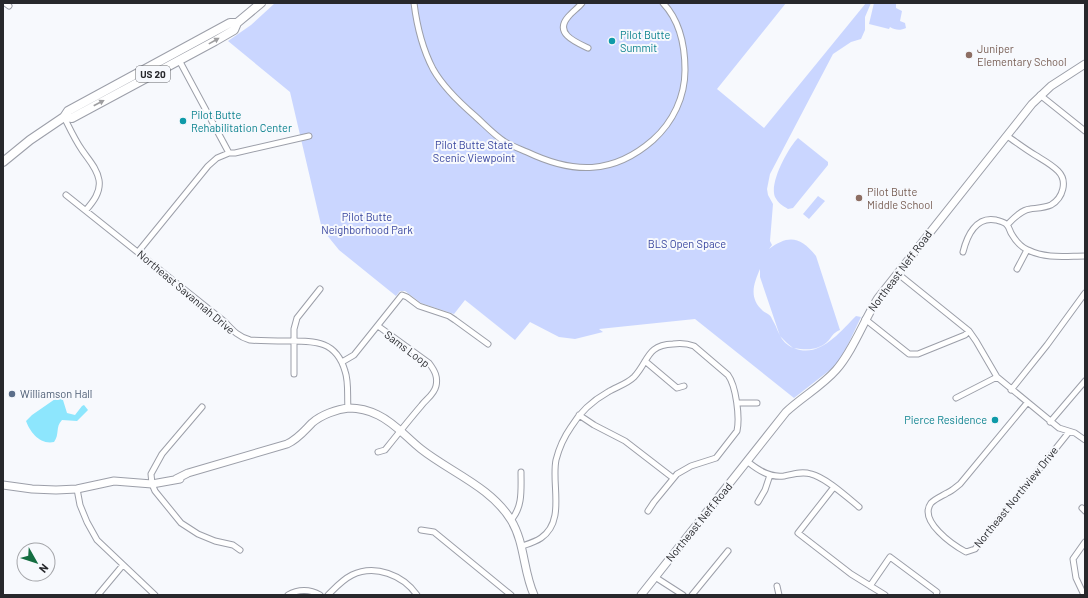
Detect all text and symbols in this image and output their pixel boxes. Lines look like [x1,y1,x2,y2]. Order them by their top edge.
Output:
place label: Pilot Butte Summit [620,28,670,54]
marker: Pilot Butte Summit [607,36,617,46]
one-way arrow [208,38,220,45]
place label: Juniper Elementary School [977,42,1067,68]
marker: Juniper Elementary School [964,50,974,60]
road number: US 20 [136,66,170,82]
one-way arrow [94,100,105,106]
place label: Pilot Butte Rehabilitation Center [191,108,292,134]
marker: Pilot Butte Rehabilitation Center [178,116,188,126]
park label: Pilot Butte State Scenic Viewpoint [433,138,515,164]
place label: Pilot Butte Middle School [867,185,933,211]
marker: Pilot Butte Middle School [854,193,864,203]
park label: Pilot Butte Neighborhood Park [321,210,413,236]
street label: Northeast Neff Road [865,228,934,314]
park label: BLS Open Space [648,237,726,250]
street label: Northeast Savannah Drive [135,247,238,336]
street label: Sams Loop [382,327,432,370]
place label: Williamson Hall [20,387,92,400]
marker: Williamson Hall [7,389,17,399]
place label: Pierce Residence [904,413,987,426]
marker: Pierce Residence [990,415,1000,425]
street label: Northeast Northview Drive [971,443,1060,550]
street label: Northeast Neff Road [663,480,734,564]
north arrow [16,542,56,582]
text: N [37,562,52,576]

